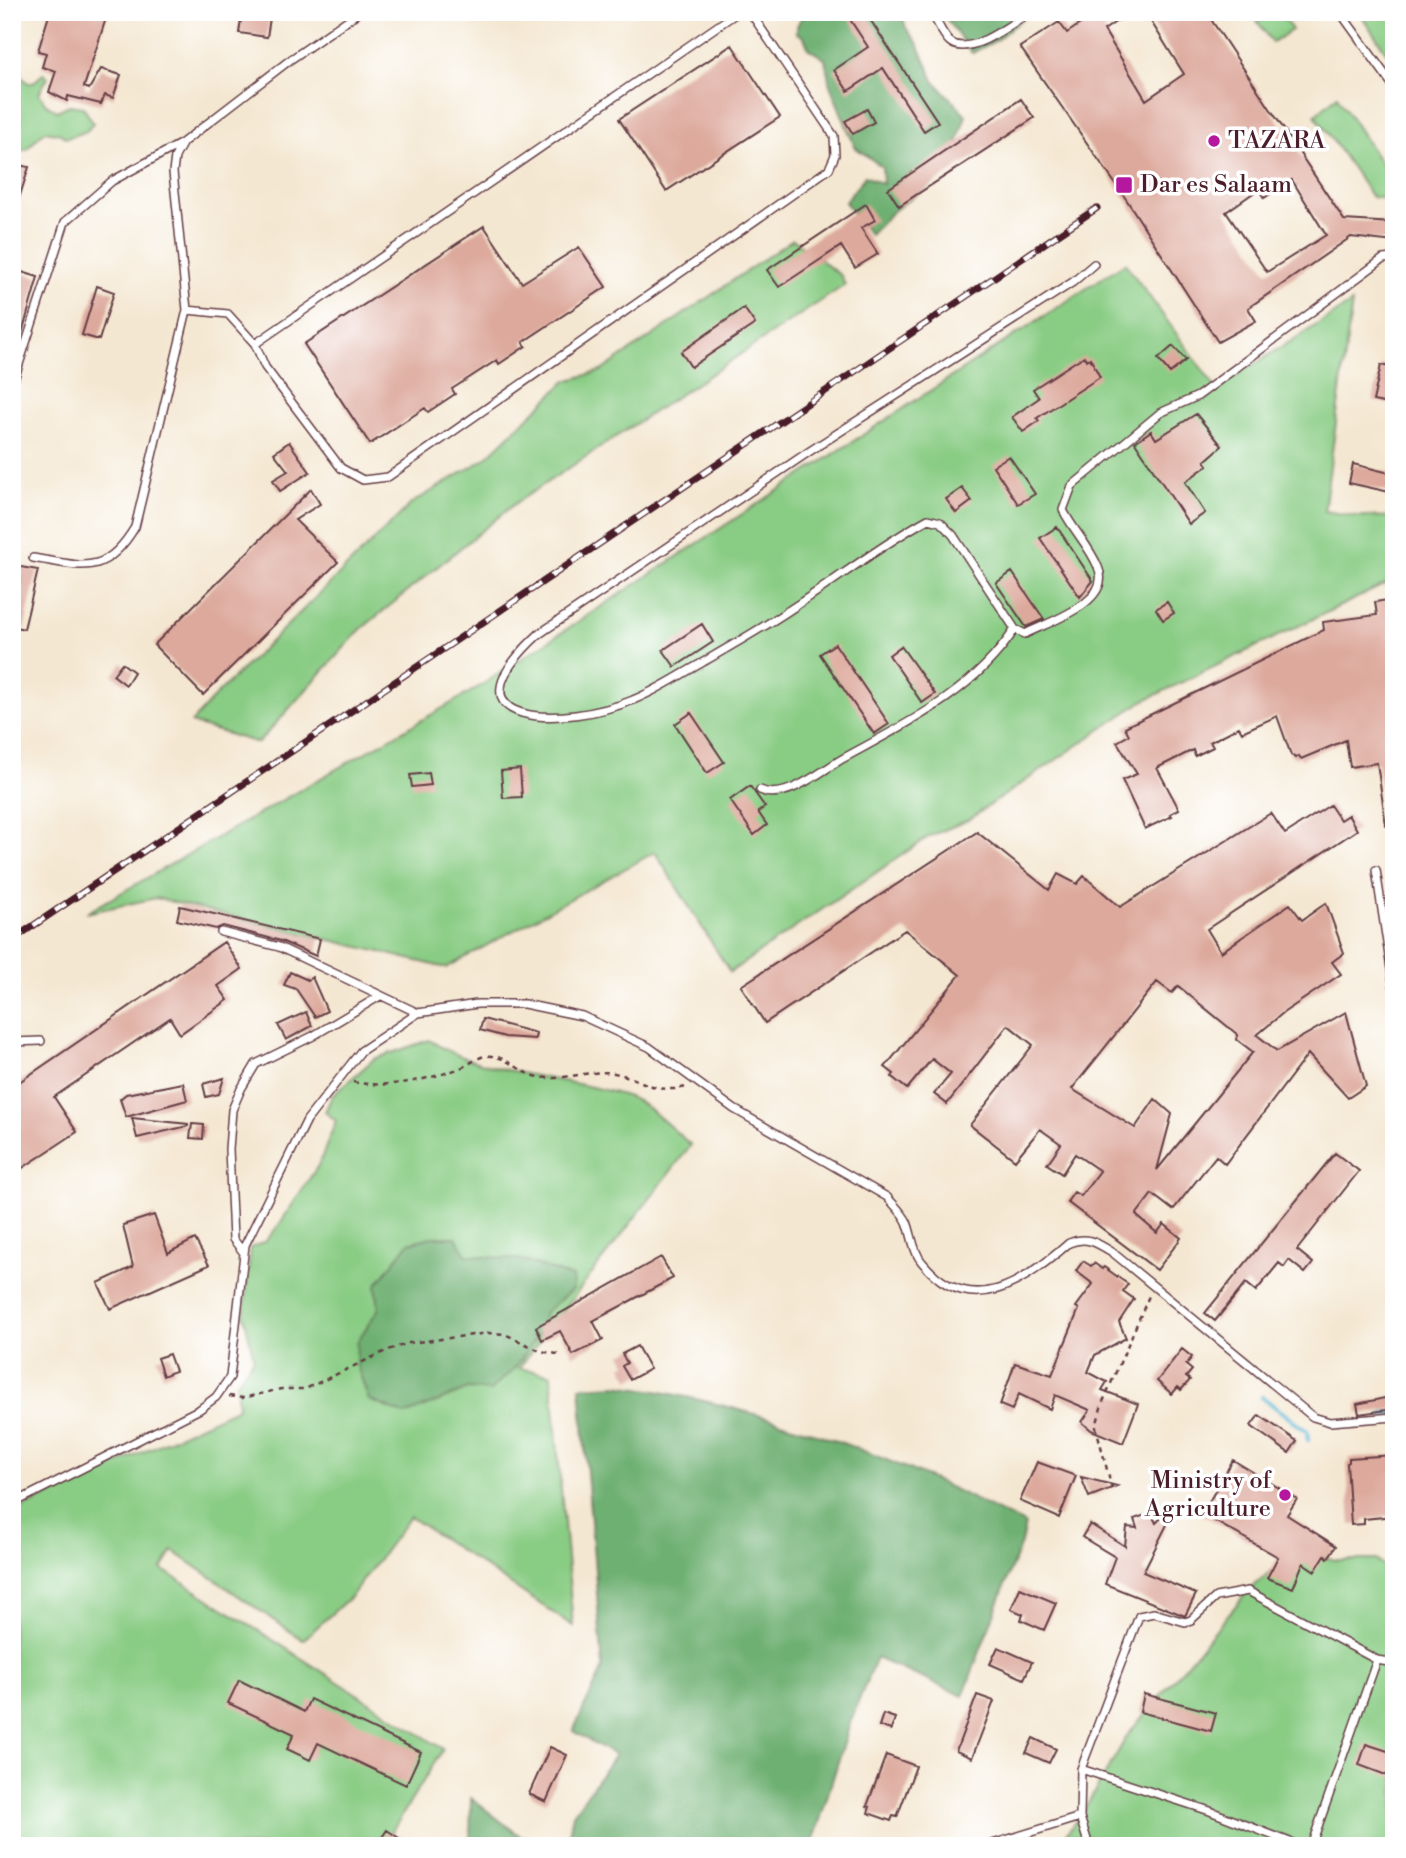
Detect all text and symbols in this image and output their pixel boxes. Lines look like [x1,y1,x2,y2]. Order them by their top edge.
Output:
place label: TAZARA [1228,126,1326,156]
marker: TAZARA [1206,133,1222,149]
place label: Dar es Salaam [1140,170,1292,200]
marker: Dar es Salaam [1114,175,1134,195]
place label: Ministry of Agriculture [1144,1466,1272,1524]
marker: Ministry of Agriculture [1277,1487,1293,1503]

